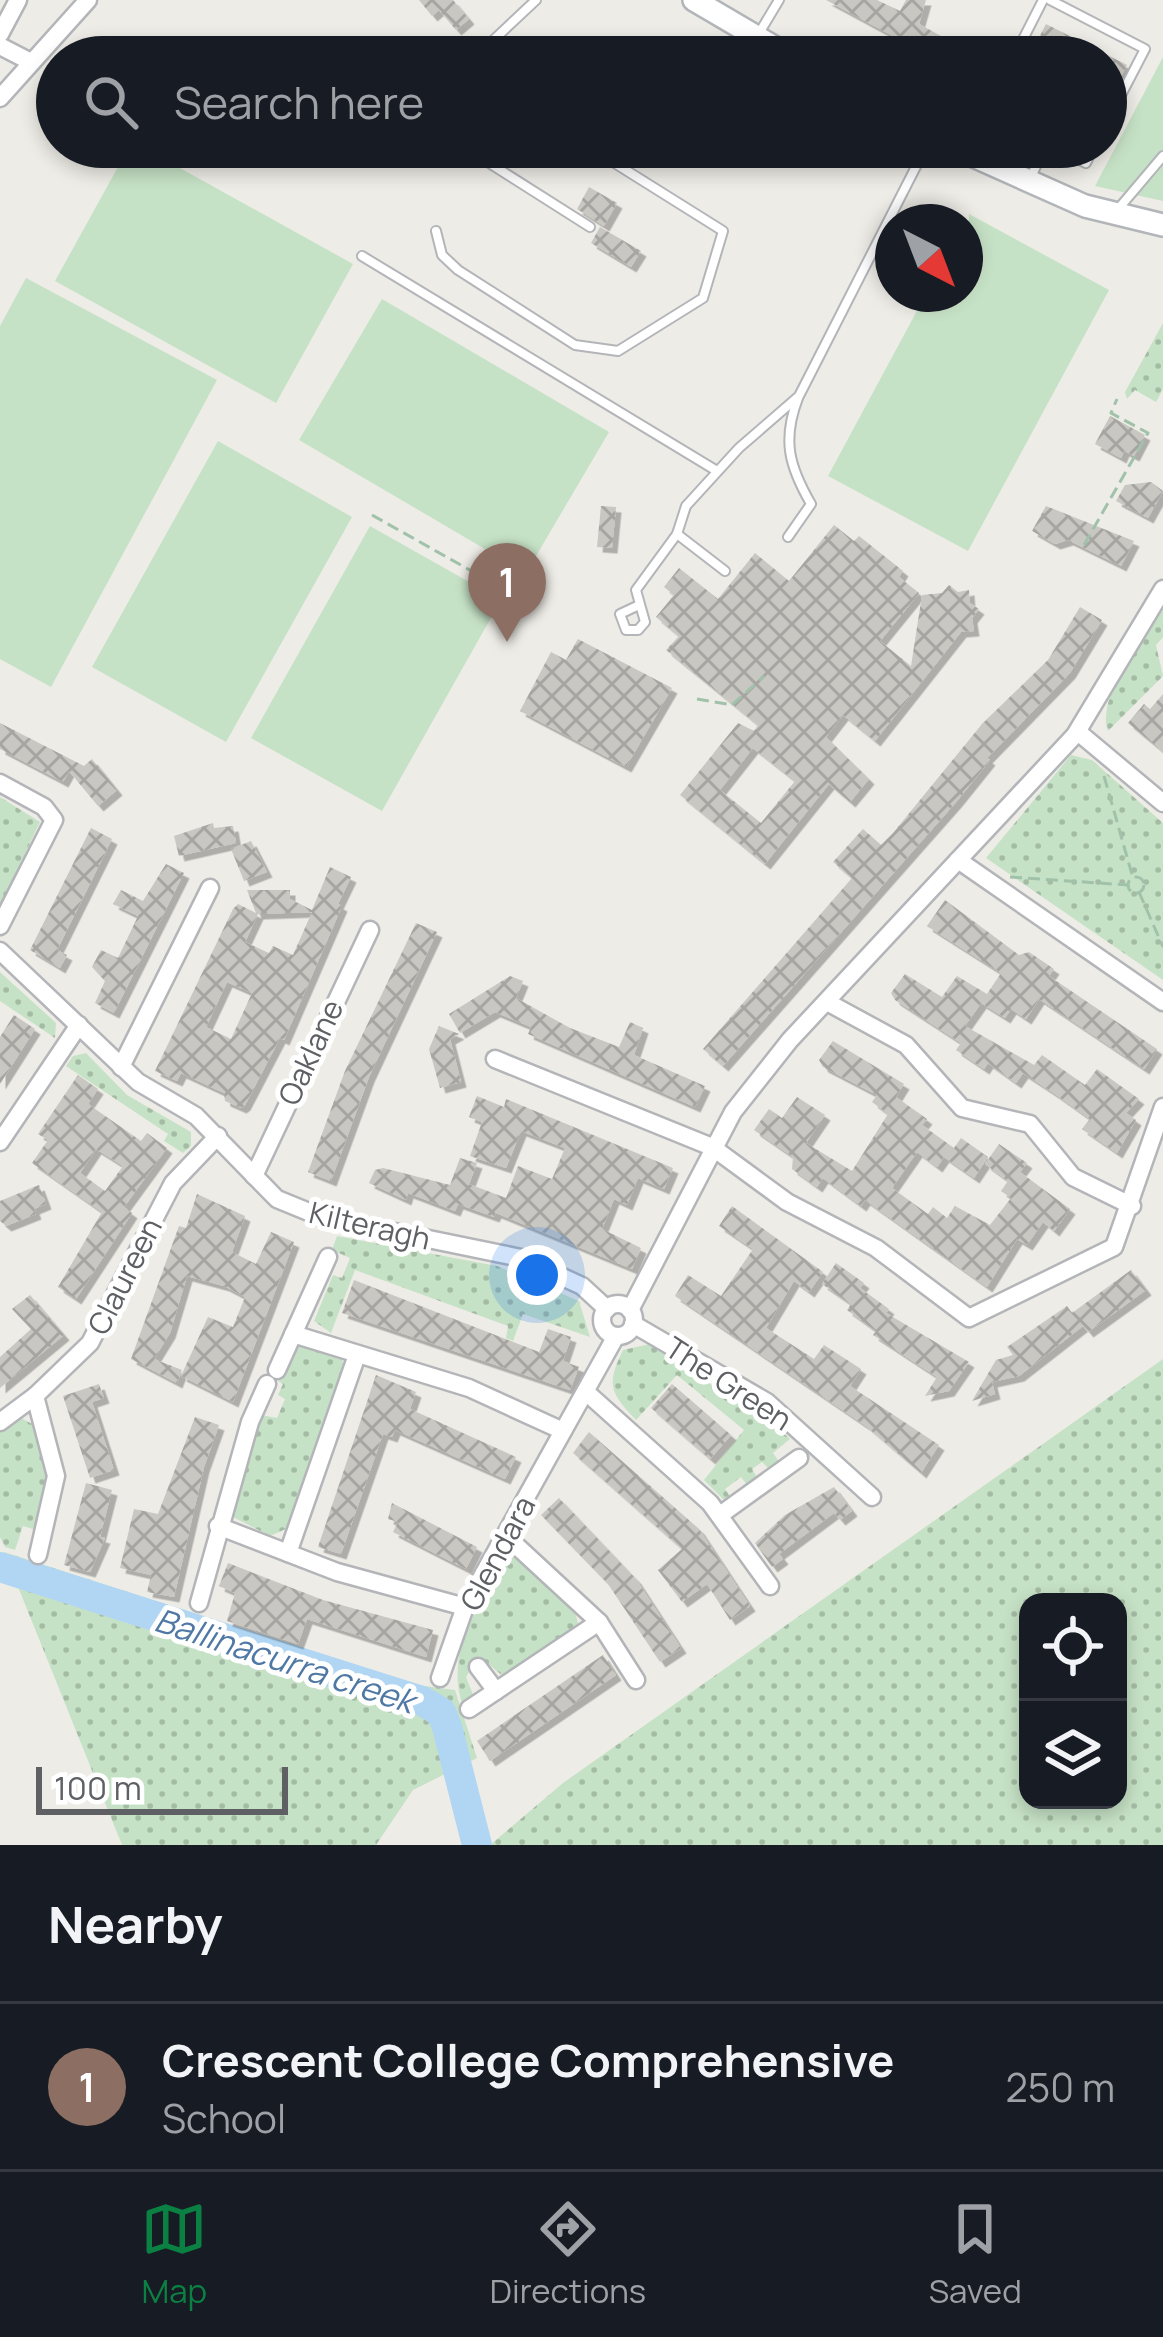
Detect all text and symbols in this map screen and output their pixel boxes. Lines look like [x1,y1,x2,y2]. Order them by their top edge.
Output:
search box [36,36,1127,168]
icon: search [78,69,144,135]
text: Search here [174,71,424,133]
north arrow [875,204,983,312]
pin: 1 [468,543,546,642]
street label: Oaklane [268,992,352,1112]
street label: Kilteragh [305,1191,435,1259]
street label: Claureen [77,1211,171,1341]
your location [507,1245,567,1305]
street label: The Green [658,1327,800,1439]
street label: Glendara [450,1489,544,1617]
map controls [1019,1593,1127,1809]
button: locate [1019,1593,1127,1701]
water label: Ballinacurra creek [149,1597,425,1725]
button: layers [1019,1701,1127,1809]
scale bar [36,1761,288,1814]
text: 100 m [54,1765,142,1810]
text: Nearby [48,1889,223,1958]
text: Crescent College Comprehensive [162,2029,894,2091]
text: 1 [78,2060,96,2114]
text: 250 m [1006,2060,1115,2114]
text: School [162,2091,286,2145]
tab: Map [141,2196,207,2313]
tab: Directions [490,2196,646,2313]
tab: Saved [929,2196,1022,2313]

